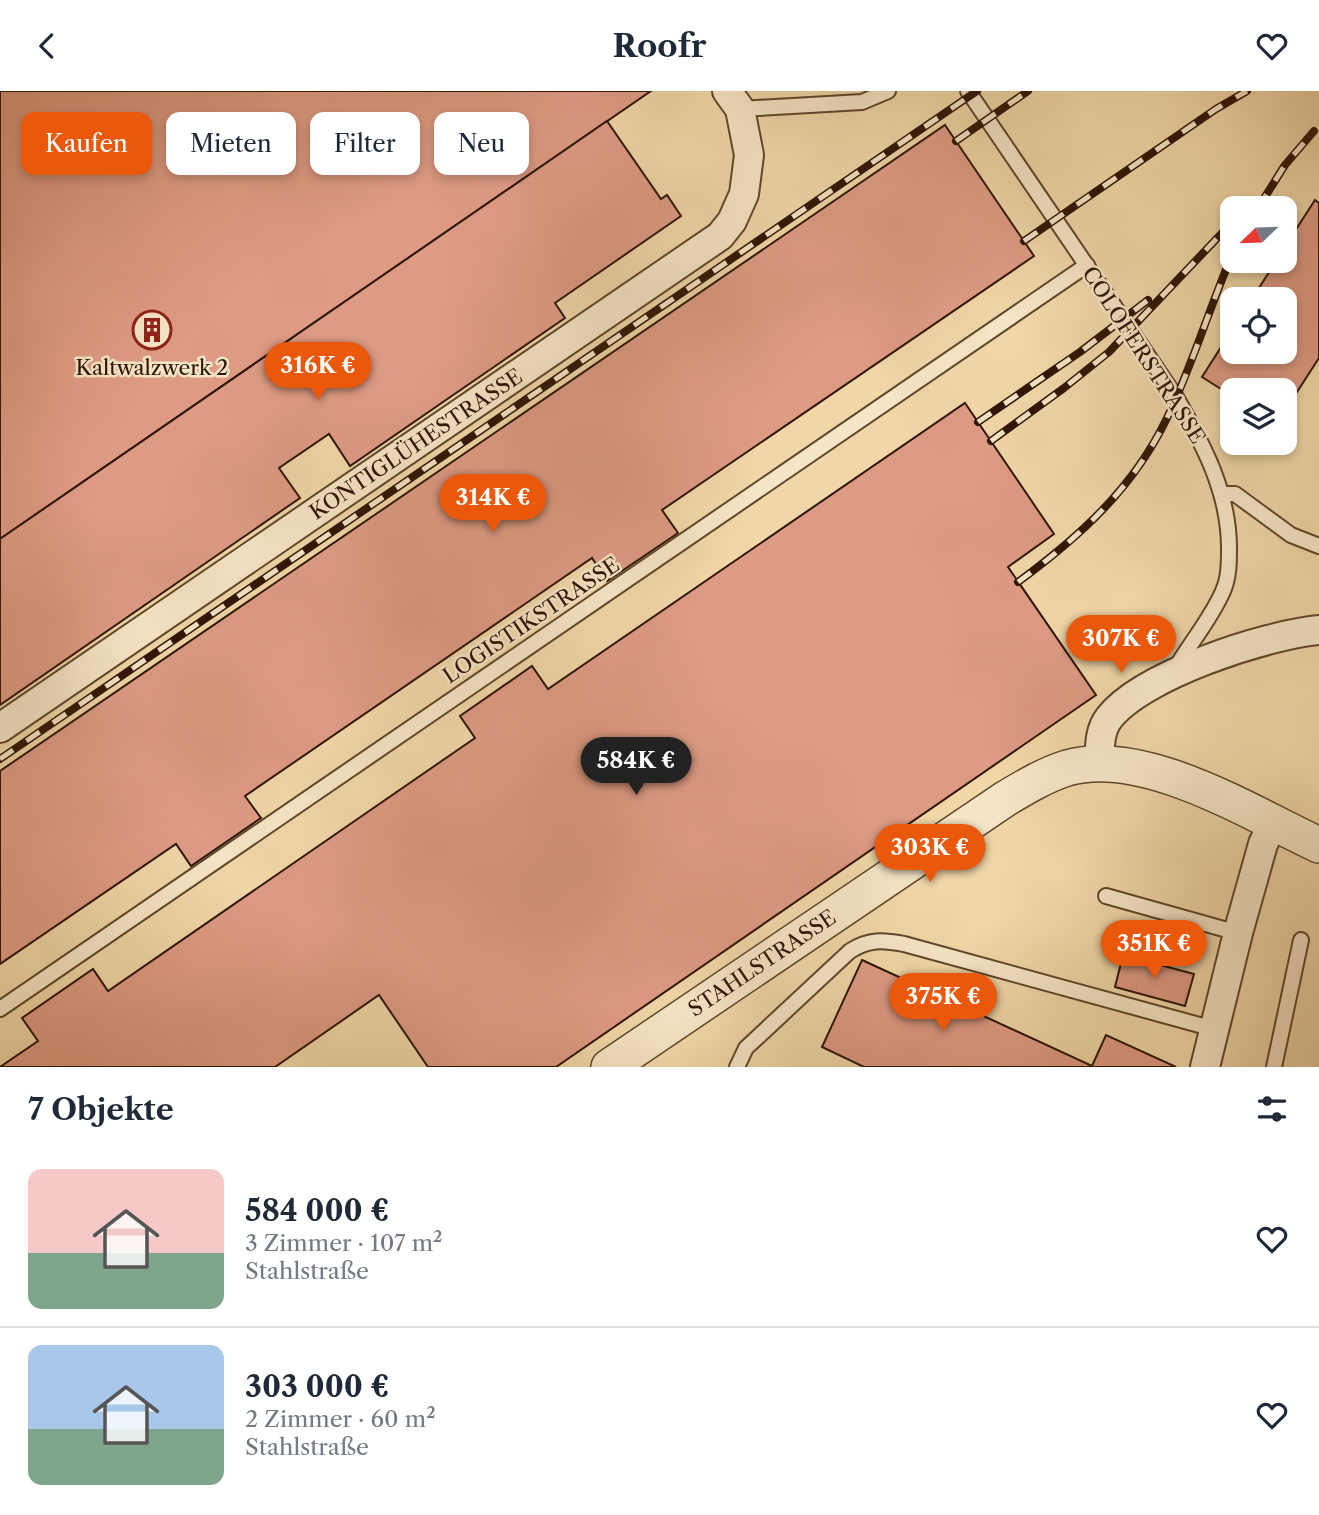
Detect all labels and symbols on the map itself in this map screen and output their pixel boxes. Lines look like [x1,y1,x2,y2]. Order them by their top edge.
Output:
north arrow [1220,196,1297,273]
street label: COLOFERSTRASSE [1077,262,1211,448]
building icon: Kaltwalzwerk 2 [131,309,173,351]
pin: 316K € [261,343,375,402]
place label: Kaltwalzwerk 2 [76,355,228,380]
street label: KONTIGLÜHESTRASSE [305,363,527,525]
pin: 314K € [436,475,550,534]
street label: LOGISTIKSTRASSE [438,552,624,688]
pin: 307K € [1064,615,1178,675]
pin: 584K € [579,737,693,797]
pin: 303K € [873,825,987,884]
street label: STAHLSTRASSE [683,904,841,1022]
pin: 351K € [1097,921,1211,980]
pin: 375K € [886,974,1000,1033]

